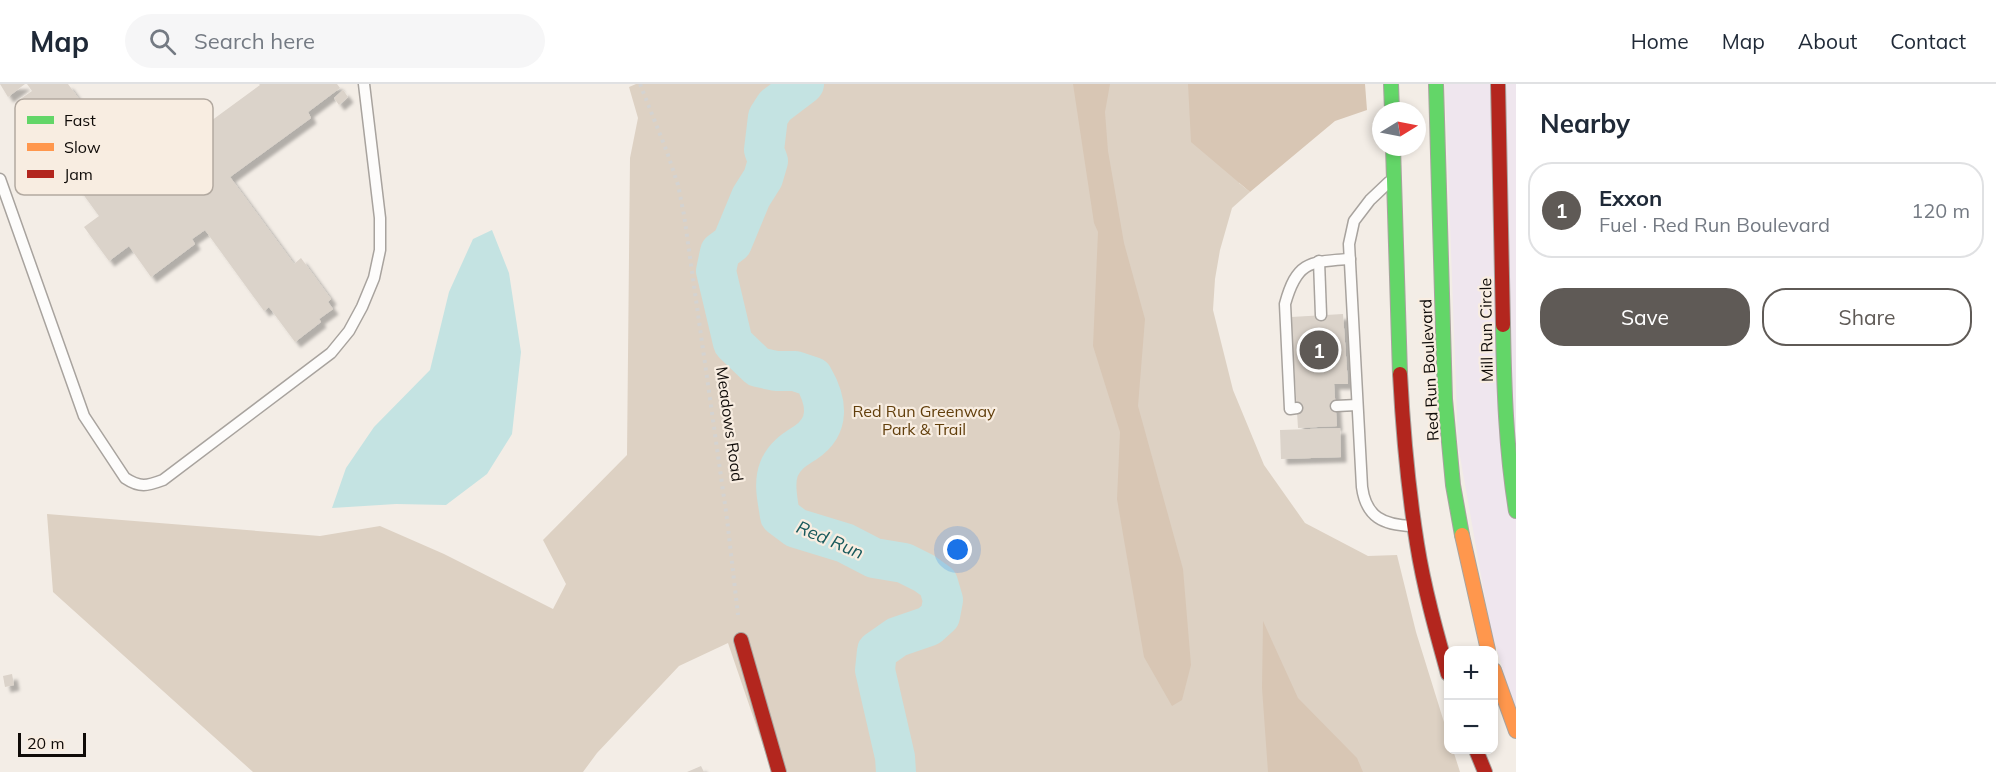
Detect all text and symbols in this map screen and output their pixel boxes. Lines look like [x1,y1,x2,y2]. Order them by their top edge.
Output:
search box [125,14,545,68]
text: Map [30,24,89,59]
icon: search [146,25,179,58]
text: Search here [194,27,315,55]
text: Home [1631,28,1689,54]
text: Map [1722,28,1765,54]
text: About [1798,28,1857,54]
text: Contact [1890,28,1966,54]
legend [15,99,213,195]
north arrow [1372,102,1426,156]
text: Nearby [1540,107,1630,140]
text: Fast [64,110,96,130]
text: Slow [64,137,101,157]
text: Jam [64,164,93,184]
text: Exxon [1599,184,1662,212]
text: 1 [1556,198,1568,223]
text: 120 m [1911,198,1970,223]
text: Fuel · Red Run Boulevard [1599,212,1830,237]
street label: Mill Run Circle [1475,278,1497,382]
button: Save [1540,288,1750,346]
button: Share [1762,288,1972,346]
street label: Red Run Boulevard [1415,299,1443,441]
pin: 1 [1300,328,1338,372]
street label: Meadows Road [712,365,748,483]
park label: Red Run Greenway Park & Trail [852,401,996,439]
water label: Red Run [793,515,867,564]
your location [943,535,972,564]
map controls [1444,646,1498,754]
button: + [1444,646,1498,700]
button: − [1444,700,1498,754]
scale bar [18,730,86,758]
text: 20 m [27,733,64,753]

